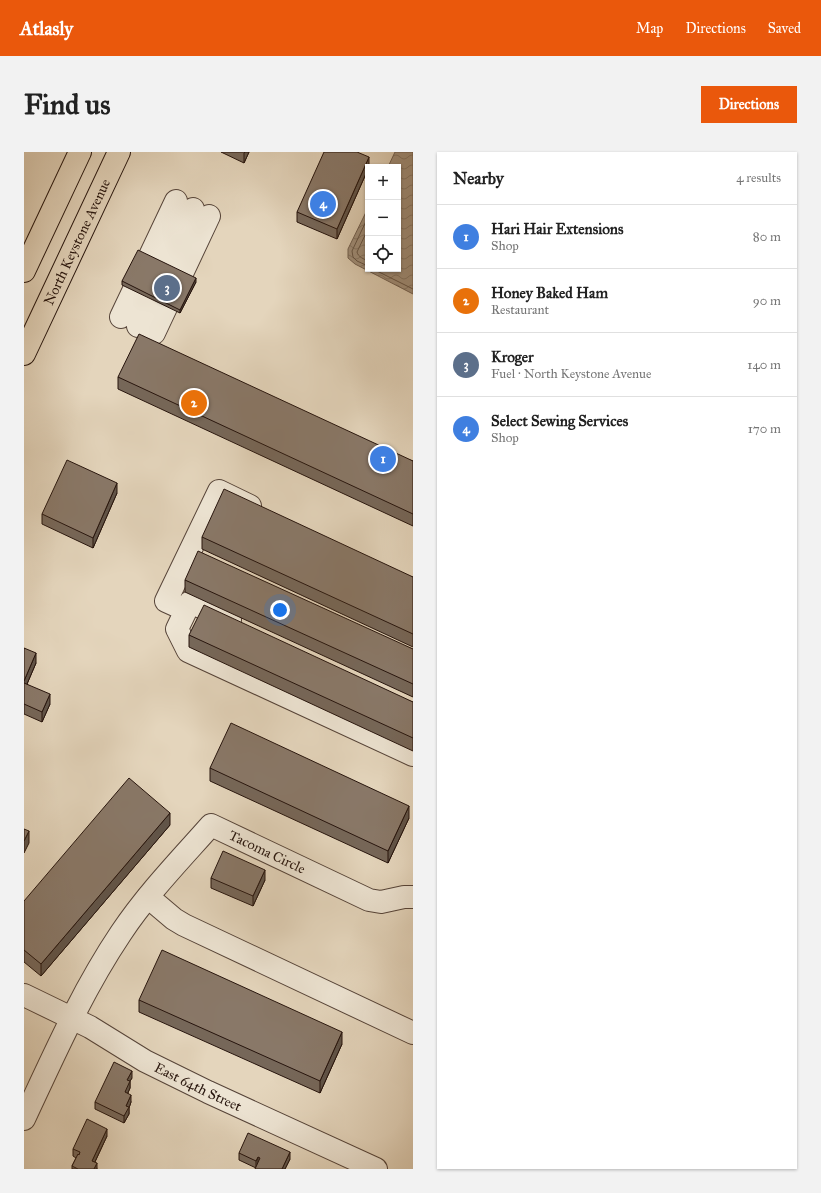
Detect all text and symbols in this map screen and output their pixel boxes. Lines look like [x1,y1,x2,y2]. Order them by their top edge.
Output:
text: Atlasly [20,17,73,40]
text: Map [636,20,663,37]
text: Directions [685,20,746,37]
text: Saved [768,20,801,37]
button: Directions [701,86,797,123]
text: Find us [24,87,110,122]
map controls [365,164,401,272]
button: + [365,164,401,200]
text: Nearby [453,168,504,189]
text: 4 results [736,170,781,186]
street label: North Keystone Avenue [40,176,114,308]
pin: 4 [310,189,336,219]
button: − [365,200,401,236]
text: Hari Hair Extensions [491,220,623,238]
text: 1 [463,229,469,245]
text: 80 m [753,229,781,245]
button: locate [365,236,401,272]
text: Shop [491,238,519,254]
pin: 3 [154,273,180,303]
text: Honey Baked Ham [491,284,608,302]
text: 2 [463,293,469,309]
text: 90 m [753,293,781,309]
text: Restaurant [491,302,549,318]
text: Kroger [491,348,534,366]
text: 3 [463,357,469,373]
text: 140 m [747,357,781,373]
text: Fuel · North Keystone Avenue [491,366,651,382]
pin: 2 [181,388,207,418]
text: Select Sewing Services [491,412,628,430]
text: 4 [462,421,470,437]
text: 170 m [748,421,781,437]
text: Shop [491,430,519,446]
pin: 1 [370,444,396,474]
your location [270,600,290,620]
street label: Tacoma Circle [226,826,308,877]
street label: East 64th Street [152,1059,244,1115]

